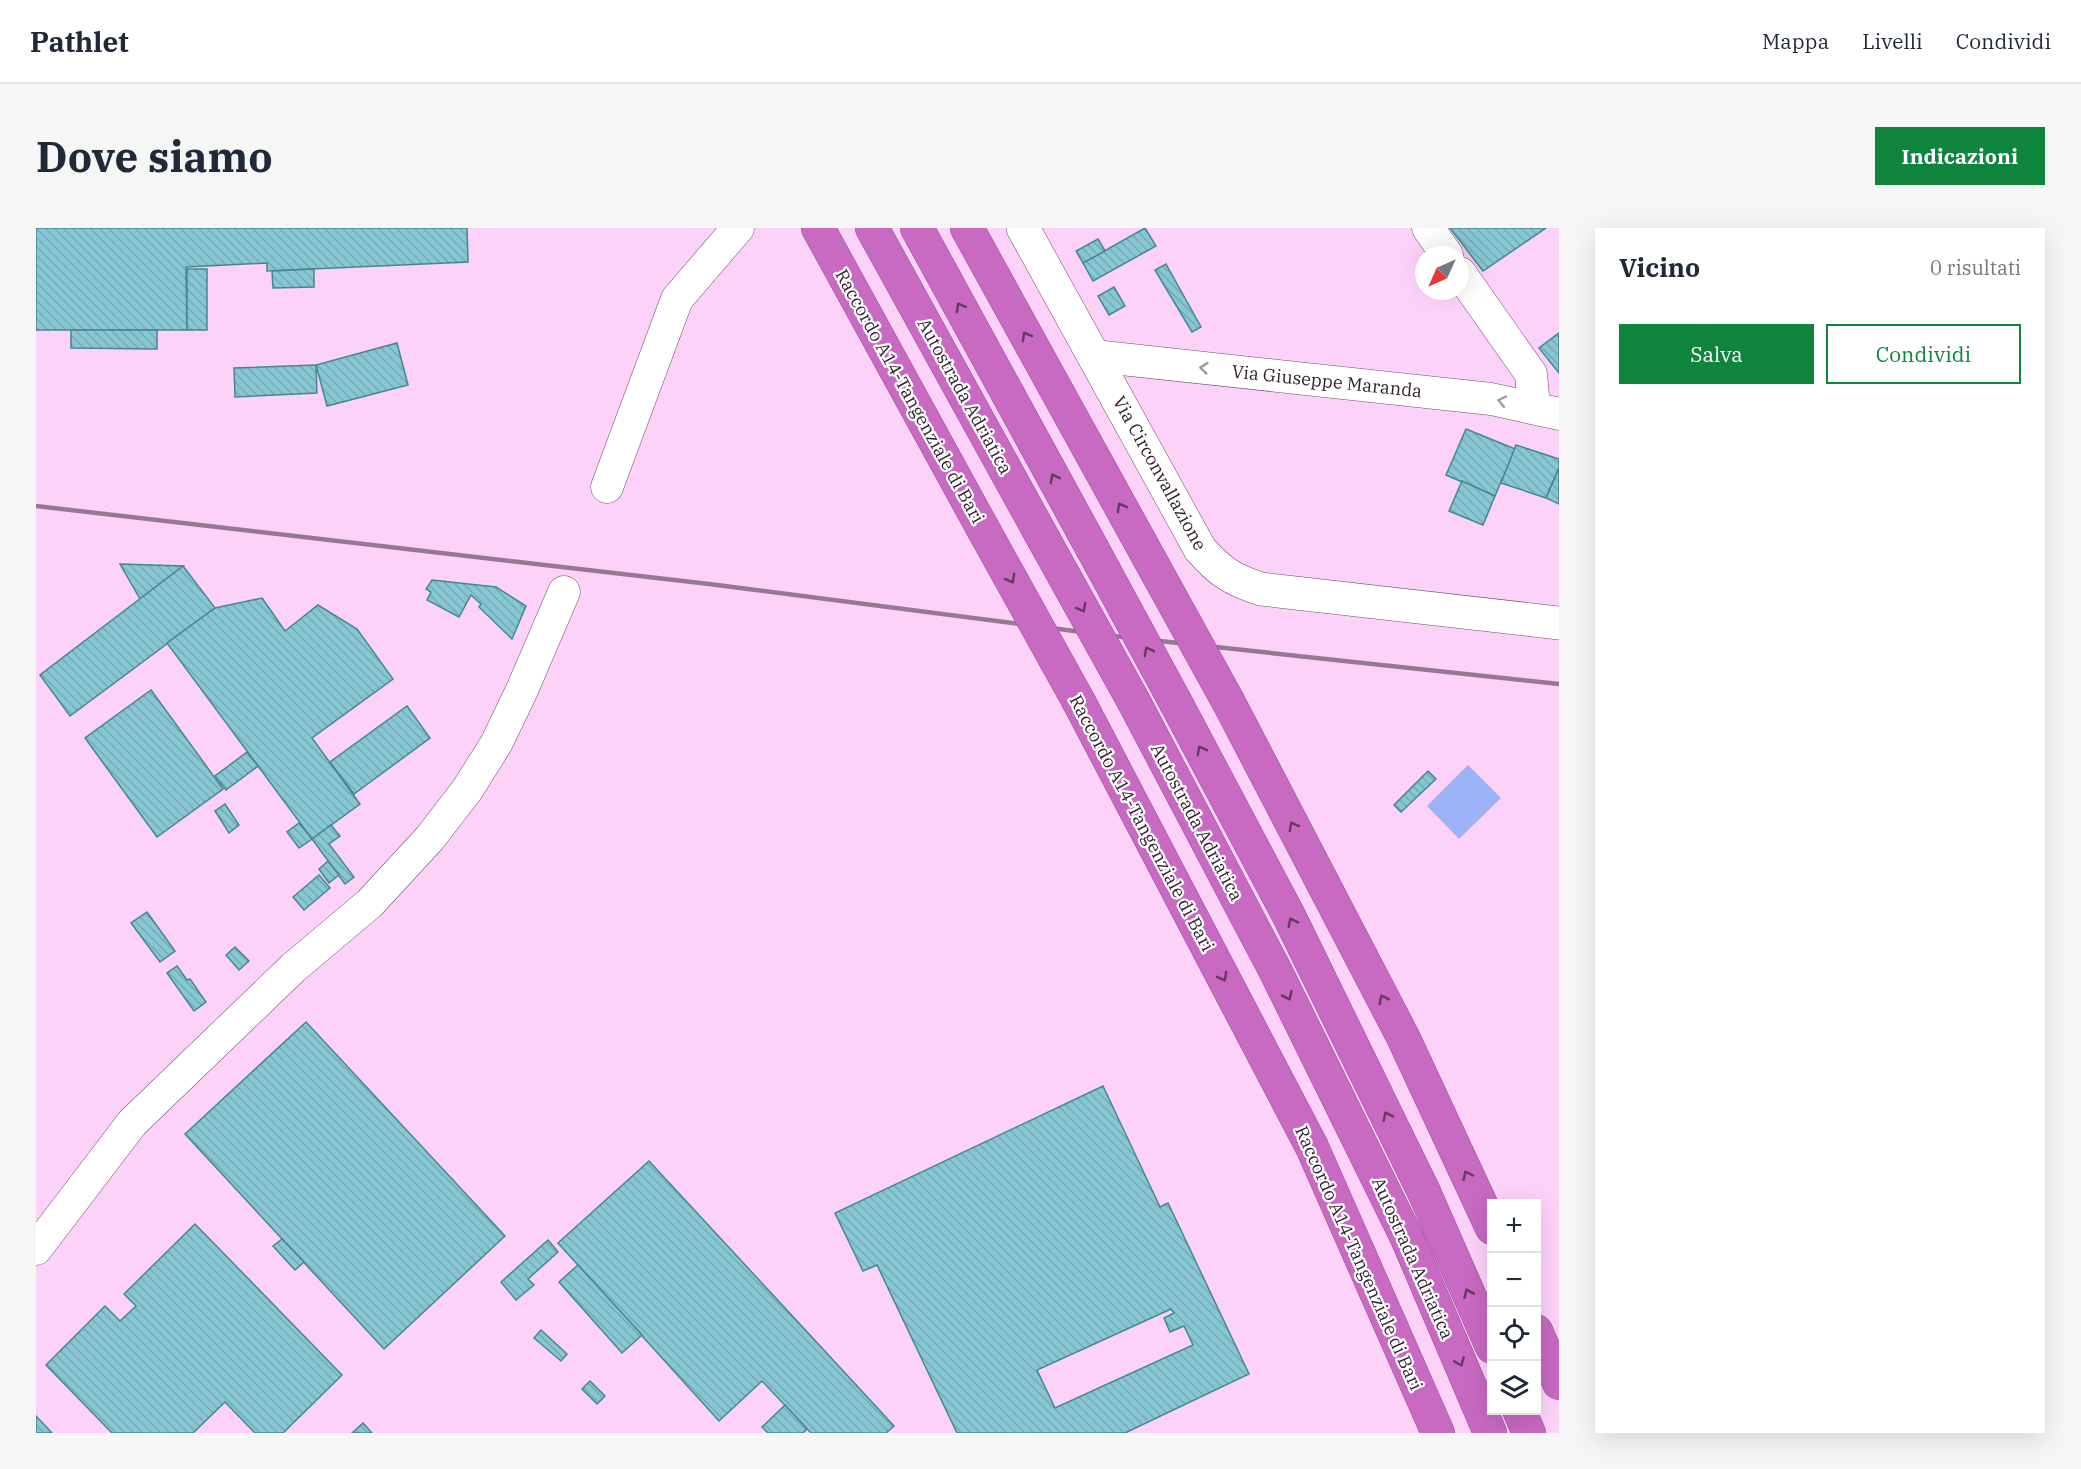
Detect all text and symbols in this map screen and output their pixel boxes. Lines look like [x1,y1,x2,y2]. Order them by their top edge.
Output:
text: Pathlet [30,23,129,60]
text: Mappa [1762,27,1829,55]
text: Livelli [1862,27,1923,55]
text: Condividi [1956,27,2051,55]
button: Indicazioni [1875,127,2045,185]
text: Dove siamo [36,129,273,184]
north arrow [1415,246,1469,300]
text: Vicino [1619,250,1700,284]
text: 0 risultati [1930,254,2021,281]
street label: Raccordo A14-Tangenziale di Bari [830,265,990,527]
one-way arrow [956,303,967,313]
street label: Autostrada Adriatica [913,314,1018,478]
button: Salva [1619,324,1814,384]
button: Condividi [1826,324,2021,384]
one-way arrow [1022,332,1033,342]
street label: Via Giuseppe Maranda [1231,360,1423,402]
one-way arrow [1199,362,1208,375]
street label: Via Circonvallazione [1108,392,1212,554]
one-way arrow [1497,395,1507,408]
one-way arrow [1050,474,1061,484]
one-way arrow [1117,503,1128,513]
one-way arrow [1003,572,1015,583]
one-way arrow [1074,602,1086,612]
one-way arrow [1144,647,1155,657]
street label: Raccordo A14-Tangenziale di Bari [1064,691,1220,955]
street label: Autostrada Adriatica [1146,739,1248,905]
one-way arrow [1197,746,1208,756]
one-way arrow [1289,821,1300,832]
one-way arrow [1288,918,1299,929]
one-way arrow [1216,971,1227,981]
one-way arrow [1281,989,1293,1000]
one-way arrow [1379,994,1390,1005]
one-way arrow [1383,1112,1394,1123]
street label: Raccordo A14-Tangenziale di Bari [1290,1122,1428,1394]
one-way arrow [1462,1170,1474,1181]
street label: Autostrada Adriatica [1367,1173,1459,1343]
map controls [1487,1199,1541,1415]
button: + [1487,1199,1541,1253]
button: − [1487,1253,1541,1307]
one-way arrow [1463,1289,1475,1300]
button: locate [1487,1307,1541,1361]
one-way arrow [1453,1356,1465,1367]
button: layers [1487,1361,1541,1415]

